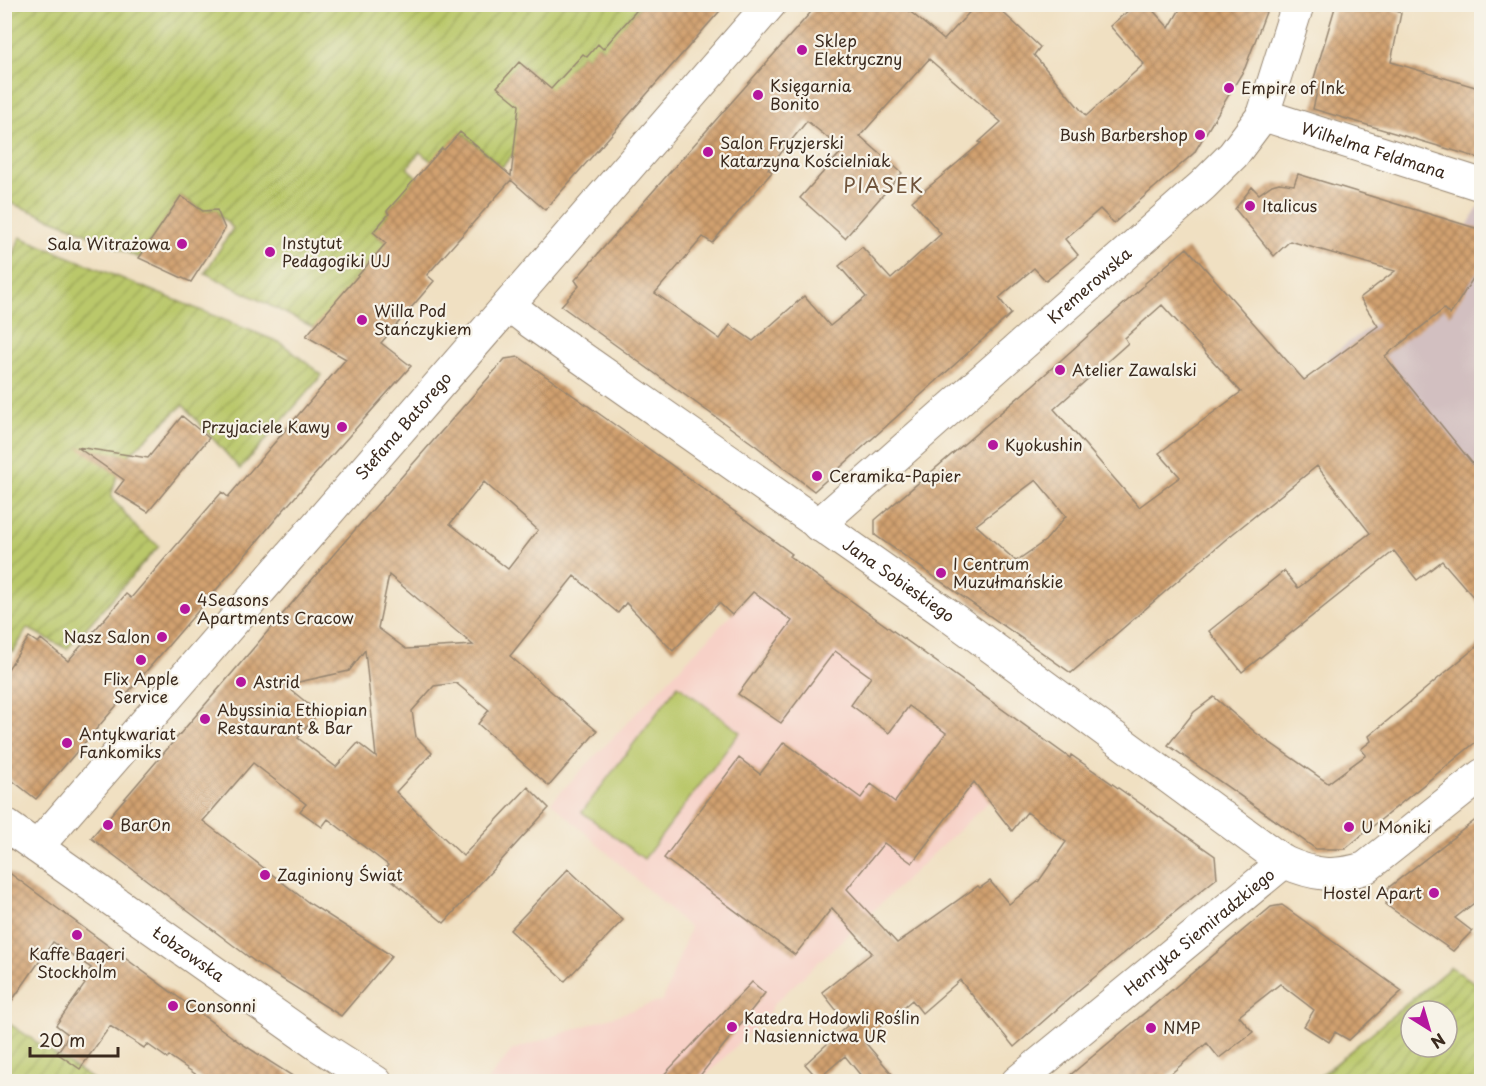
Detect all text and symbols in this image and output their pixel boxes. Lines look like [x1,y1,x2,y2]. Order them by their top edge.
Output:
place label: Sklep Elektryczny [814,28,902,70]
marker: Sklep Elektryczny [795,43,809,57]
place label: Księgarnia Bonito [770,73,852,115]
place label: Empire of Ink [1241,75,1345,99]
marker: Empire of Ink [1222,81,1236,95]
marker: Księgarnia Bonito [751,88,765,102]
street label: Wilhelma Feldmana [1299,115,1449,184]
place label: Bush Barbershop [1059,122,1188,146]
marker: Bush Barbershop [1193,128,1207,142]
place label: Salon Fryzjerski Katarzyna Kościelniak [720,130,891,172]
marker: Salon Fryzjerski Katarzyna Kościelniak [701,145,715,159]
district label: PIASEK [843,170,925,200]
place label: Italicus [1262,193,1317,217]
marker: Italicus [1243,199,1257,213]
place label: Instytut Pedagogiki UJ [282,230,391,272]
place label: Sala Witrażowa [47,231,170,255]
marker: Sala Witrażowa [175,237,189,251]
street label: Kremerowska [1041,241,1136,328]
marker: Instytut Pedagogiki UJ [263,245,277,259]
place label: Willa Pod Stańczykiem [374,298,472,340]
marker: Willa Pod Stańczykiem [355,313,369,327]
place label: Atelier Zawalski [1072,357,1197,381]
marker: Atelier Zawalski [1053,363,1067,377]
street label: Stefana Batorego [349,366,456,485]
place label: Przyjaciele Kawy [201,414,330,438]
marker: Przyjaciele Kawy [335,420,349,434]
place label: Kyokushin [1005,432,1083,456]
marker: Kyokushin [986,438,1000,452]
place label: Ceramika-Papier [829,463,961,487]
marker: Ceramika-Papier [810,469,824,483]
street label: Jana Sobieskiego [838,532,960,627]
place label: I Centrum Muzułmańskie [953,551,1063,593]
marker: I Centrum Muzułmańskie [934,566,948,580]
place label: 4Seasons Apartments Cracow [197,587,354,629]
marker: 4Seasons Apartments Cracow [178,602,192,616]
place label: Nasz Salon [64,624,150,648]
marker: Nasz Salon [155,630,169,644]
marker: Flix Apple Service [134,653,148,667]
place label: Flix Apple Service [103,666,179,708]
place label: Astrid [253,669,300,693]
marker: Astrid [234,675,248,689]
place label: Abyssinia Ethiopian Restaurant & Bar [217,697,367,739]
marker: Abyssinia Ethiopian Restaurant & Bar [198,712,212,726]
place label: Antykwariat Fankomiks [79,721,176,763]
marker: Antykwariat Fankomiks [60,736,74,750]
place label: BarOn [120,812,171,836]
place label: U Moniki [1361,814,1431,838]
marker: BarOn [101,818,115,832]
marker: U Moniki [1342,820,1356,834]
place label: Zaginiony Świat [277,862,403,886]
street label: Henryka Siemiradzkiego [1118,862,1279,1001]
marker: Zaginiony Świat [258,868,272,882]
place label: Hostel Apart [1323,880,1422,904]
marker: Hostel Apart [1427,886,1441,900]
street label: Łobzowska [148,919,230,987]
marker: Kaffe Bageri Stockholm [70,928,84,942]
place label: Kaffe Bageri Stockholm [29,941,125,983]
place label: Consonni [185,993,256,1017]
marker: Consonni [166,999,180,1013]
north arrow [1399,999,1459,1059]
place label: Katedra Hodowli Roślin i Nasiennictwa UR [744,1005,920,1047]
place label: NMP [1163,1015,1201,1039]
scale bar [30,1020,118,1058]
marker: Katedra Hodowli Roślin i Nasiennictwa UR [725,1020,739,1034]
marker: NMP [1144,1021,1158,1035]
text: 20 m [39,1026,85,1053]
text: N [1426,1028,1451,1055]

